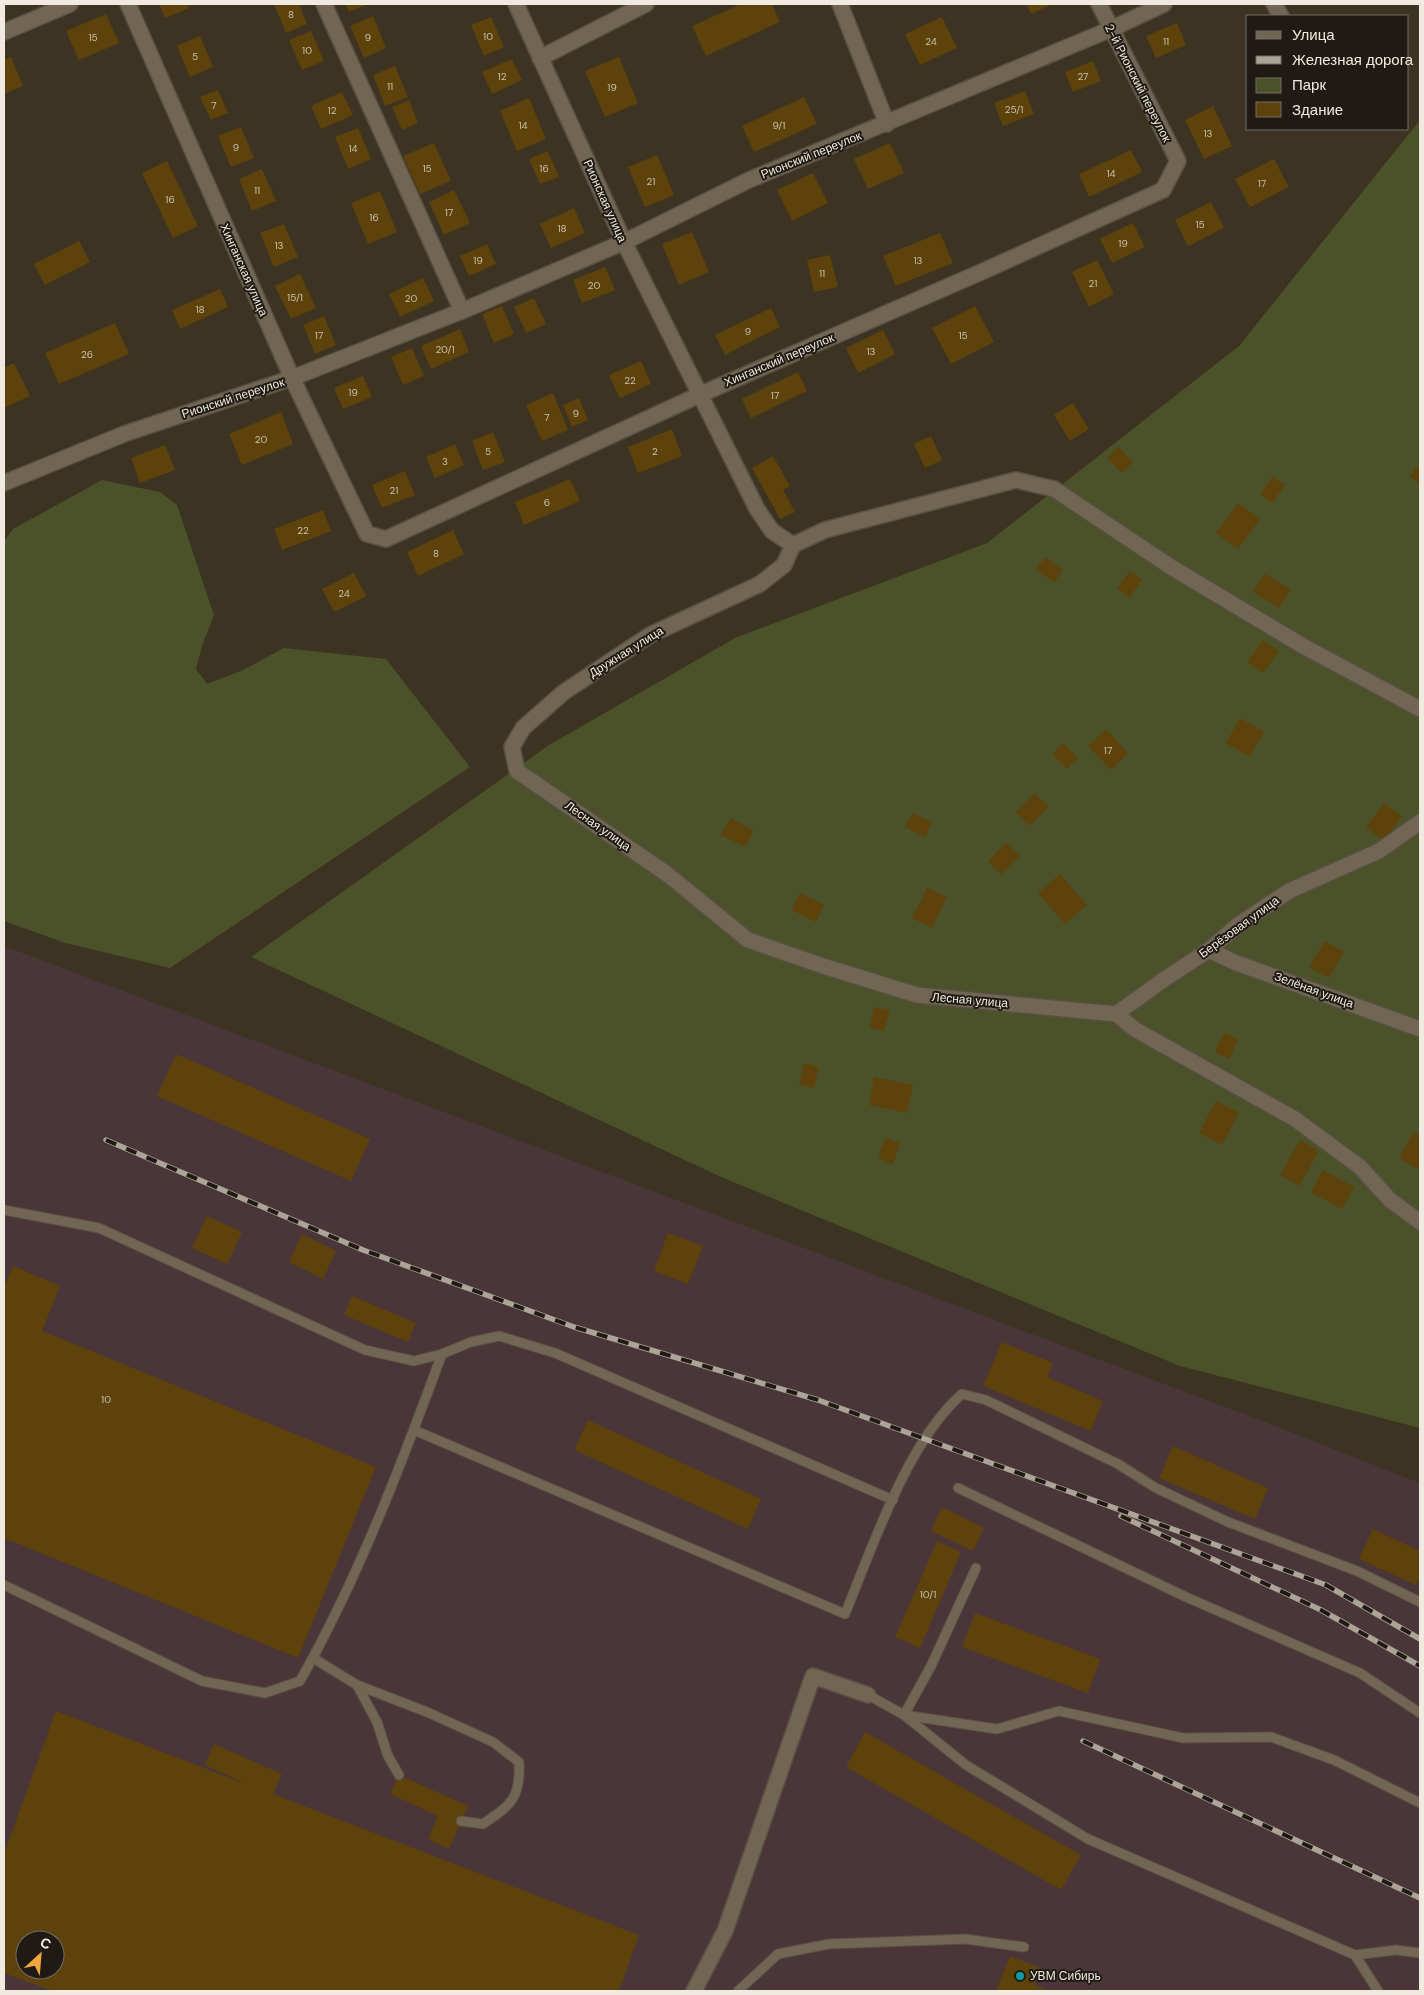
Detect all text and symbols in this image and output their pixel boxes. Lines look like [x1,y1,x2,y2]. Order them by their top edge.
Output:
house number: 8 [288,8,294,21]
legend [1246,15,1409,130]
street label: 2-й Рионский переулок [1101,21,1175,145]
text: Улица [1292,25,1335,45]
house number: 10 [483,30,493,43]
house number: 15 [88,31,98,44]
house number: 9 [365,31,371,44]
house number: 24 [925,35,937,48]
house number: 11 [1163,35,1169,48]
house number: 10 [302,44,312,57]
house number: 5 [192,50,198,63]
text: Железная дорога [1292,50,1414,70]
house number: 12 [498,70,507,83]
house number: 27 [1078,70,1088,83]
text: Парк [1292,75,1326,95]
house number: 11 [387,80,393,93]
house number: 19 [607,81,617,94]
house number: 7 [211,99,217,112]
text: Здание [1292,100,1343,120]
house number: 25/1 [1005,103,1023,116]
house number: 12 [328,104,337,117]
house number: 14 [518,119,528,132]
house number: 9/1 [773,119,785,132]
street label: Рионский переулок [758,127,864,182]
house number: 13 [1203,127,1213,140]
house number: 9 [233,141,239,154]
house number: 14 [348,142,358,155]
street label: Рионская улица [580,157,631,245]
house number: 15 [422,162,432,175]
house number: 16 [539,162,549,175]
house number: 14 [1106,167,1116,180]
house number: 21 [647,175,655,188]
house number: 17 [1258,177,1266,190]
house number: 11 [254,184,260,197]
house number: 16 [165,193,175,206]
house number: 17 [445,206,453,219]
house number: 16 [369,211,379,224]
house number: 15 [1195,218,1205,231]
street label: Хинганская улица [216,221,272,319]
house number: 18 [557,222,567,235]
house number: 19 [1118,237,1128,250]
house number: 13 [274,239,284,252]
house number: 19 [473,254,483,267]
house number: 13 [913,254,923,267]
house number: 11 [819,267,825,280]
house number: 21 [1089,277,1097,290]
house number: 20 [588,279,600,292]
house number: 15/1 [287,291,303,304]
house number: 20 [405,292,417,305]
house number: 18 [195,303,205,316]
house number: 9 [745,325,751,338]
house number: 17 [315,329,323,342]
street label: Хинганский переулок [722,329,837,390]
house number: 15 [958,329,968,342]
house number: 20/1 [435,343,455,356]
house number: 13 [866,345,876,358]
house number: 26 [81,348,93,361]
street label: Рионский переулок [180,374,287,422]
house number: 22 [624,374,636,387]
house number: 19 [348,386,358,399]
house number: 17 [771,389,779,402]
house number: 9 [573,407,579,420]
house number: 7 [544,411,550,424]
house number: 20 [255,433,267,446]
house number: 5 [485,445,491,458]
house number: 2 [652,445,658,458]
house number: 3 [442,455,448,468]
house number: 21 [390,484,398,497]
house number: 6 [544,496,550,509]
house number: 22 [297,524,309,537]
house number: 8 [433,547,439,560]
house number: 24 [338,587,350,600]
street label: Дружная улица [586,623,666,681]
house number: 17 [1104,744,1112,757]
street label: Лесная улица [562,797,634,855]
street label: Берёзовая улица [1196,892,1283,962]
street label: Зелёная улица [1272,968,1356,1012]
street label: Лесная улица [931,989,1009,1011]
house number: 10 [101,1393,111,1406]
house number: 10/1 [920,1588,936,1601]
north arrow [15,1930,65,1980]
text: С [37,1933,54,1954]
place label: УВМ Сибирь [1030,1968,1101,1984]
marker: УВМ Сибирь [1014,1970,1026,1982]

